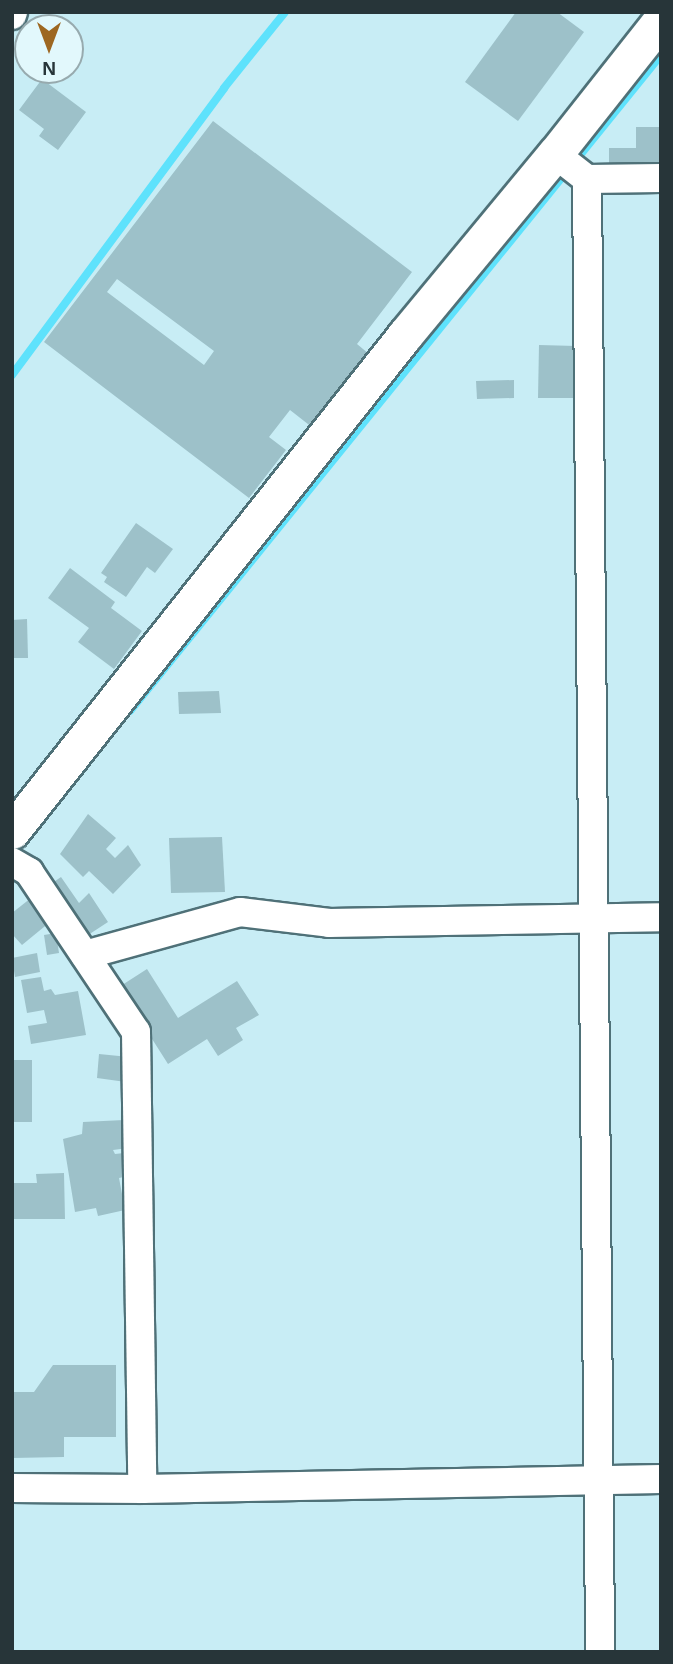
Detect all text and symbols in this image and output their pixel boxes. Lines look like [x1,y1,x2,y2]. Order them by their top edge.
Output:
north arrow [14,14,84,84]
text: N [42,58,56,79]

